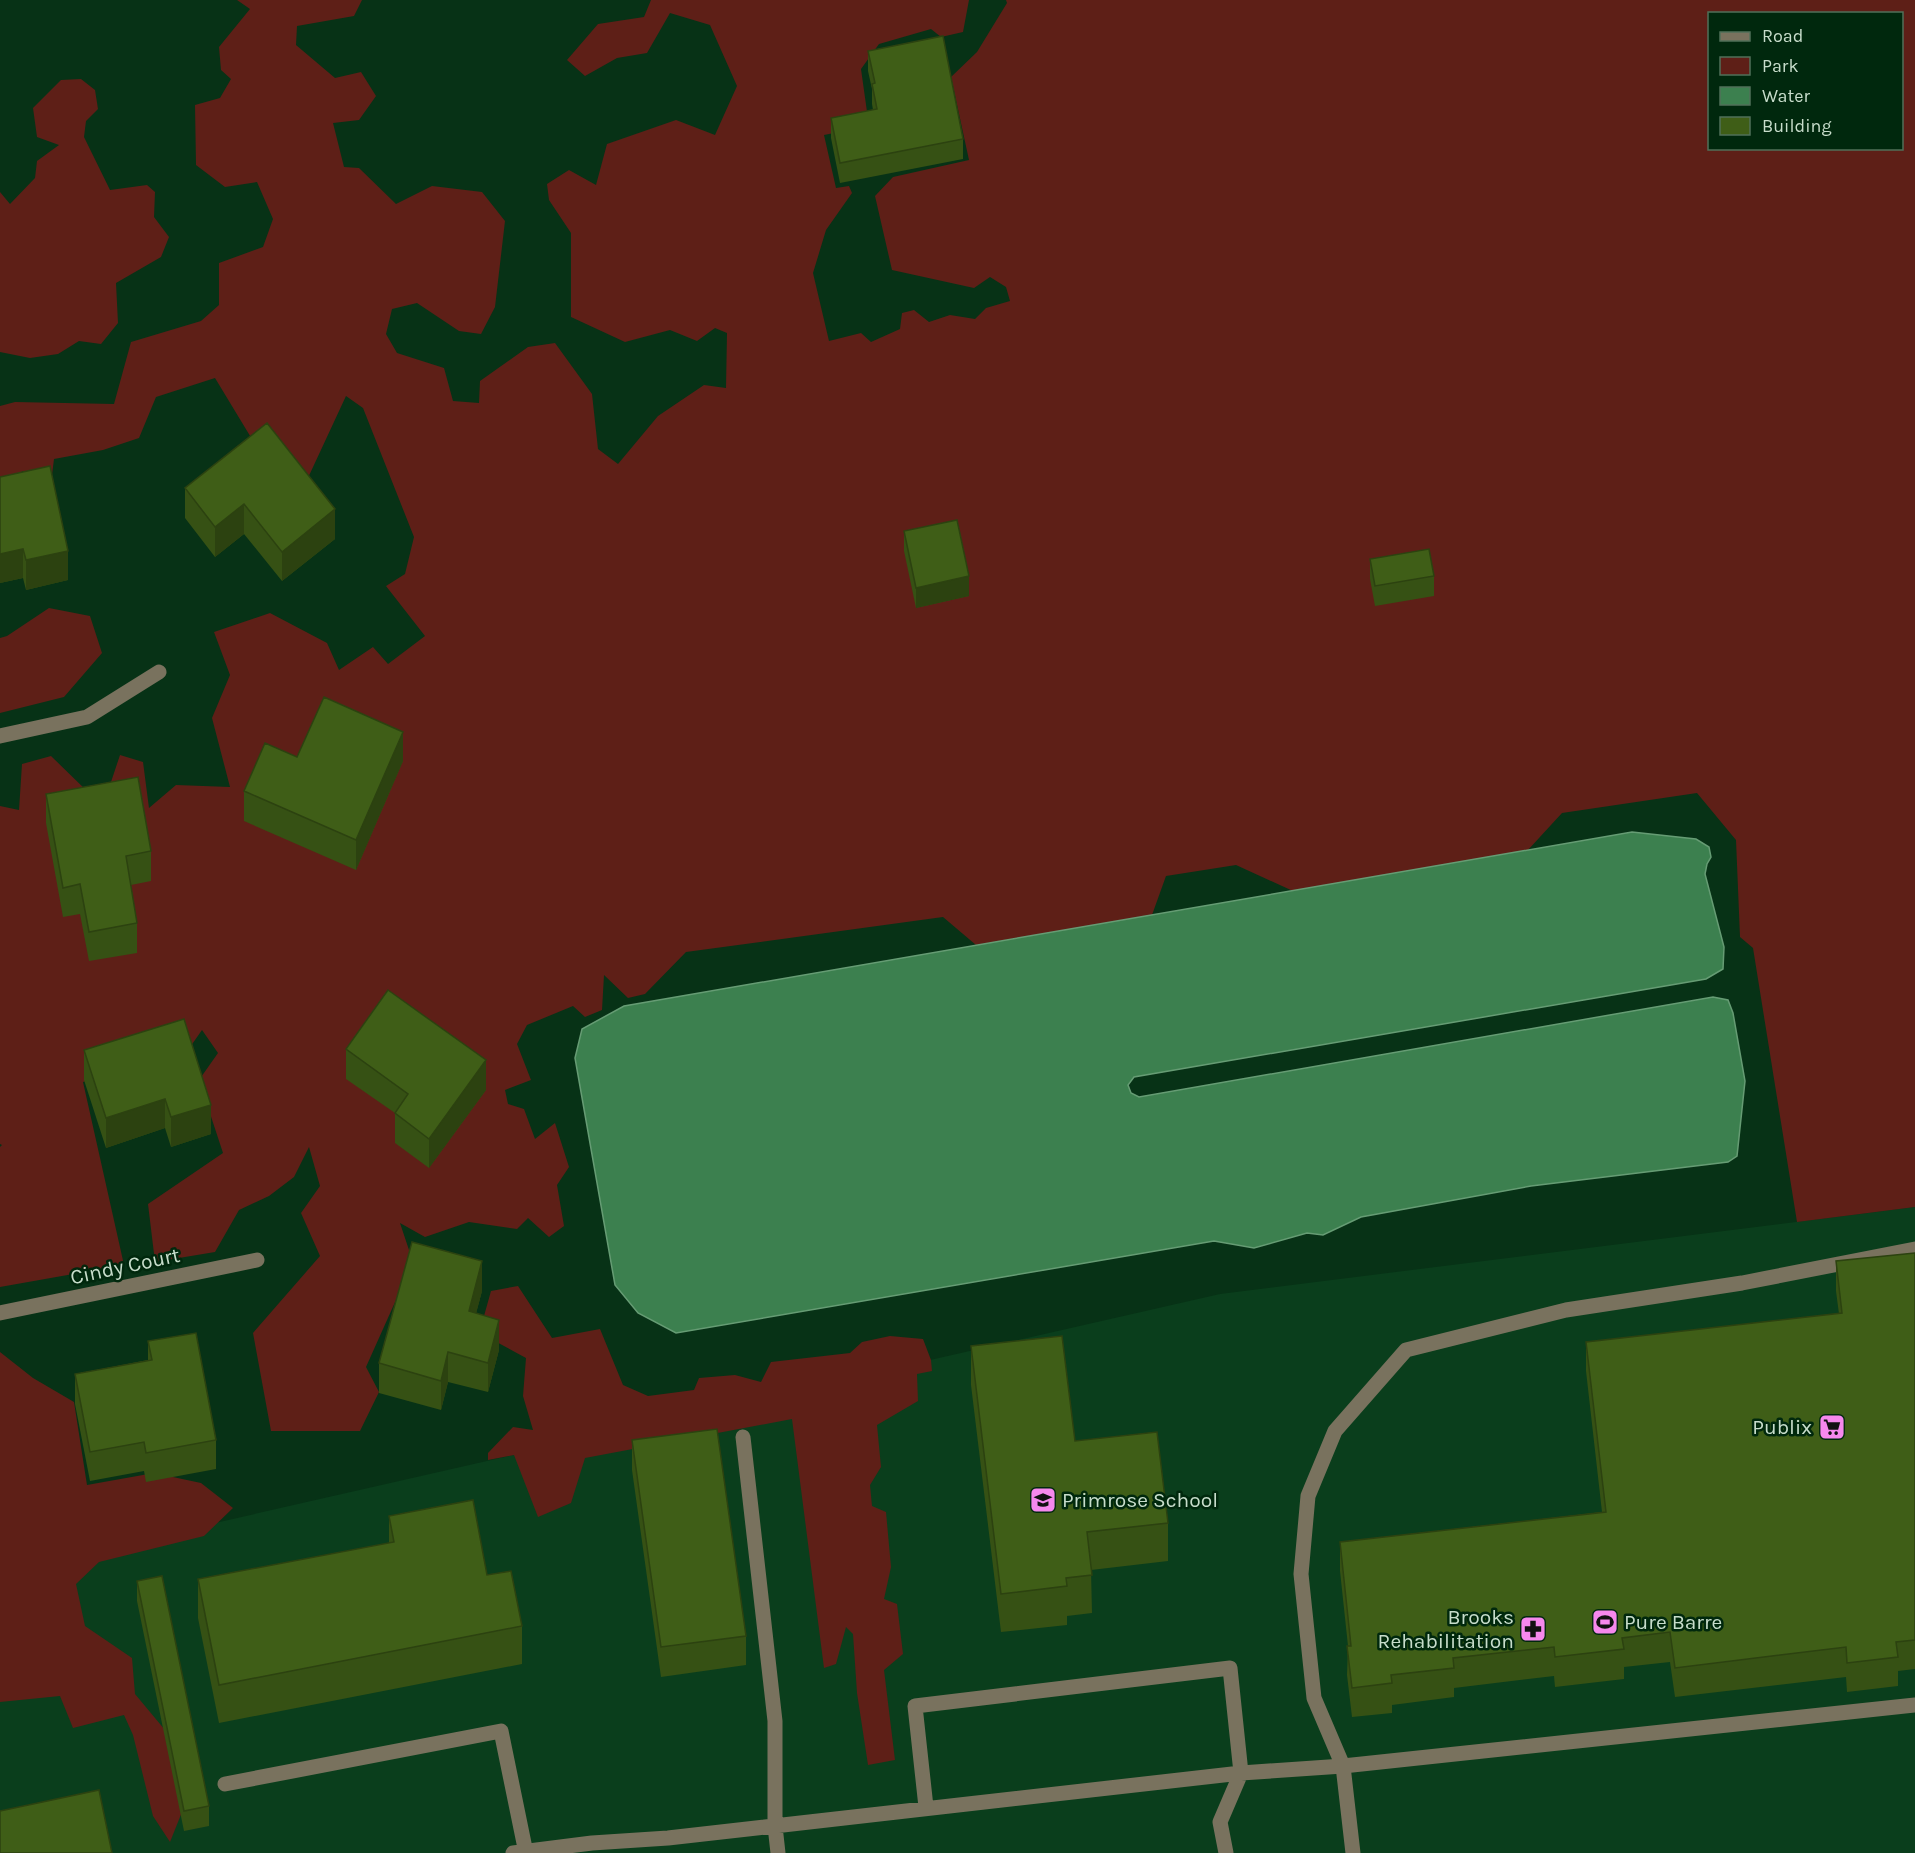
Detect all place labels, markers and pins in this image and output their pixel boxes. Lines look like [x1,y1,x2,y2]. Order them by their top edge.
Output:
supermarket icon: Publix [1817,1412,1847,1442]
place label: Publix [1752,1415,1812,1439]
school or university icon: Primrose School [1028,1485,1058,1515]
place label: Primrose School [1062,1488,1218,1512]
place label: Brooks Rehabilitation [1378,1605,1514,1653]
sports icon: Pure Barre [1590,1607,1620,1637]
place label: Pure Barre [1624,1610,1722,1634]
pharmacy icon: Brooks Rehabilitation [1518,1614,1548,1644]

